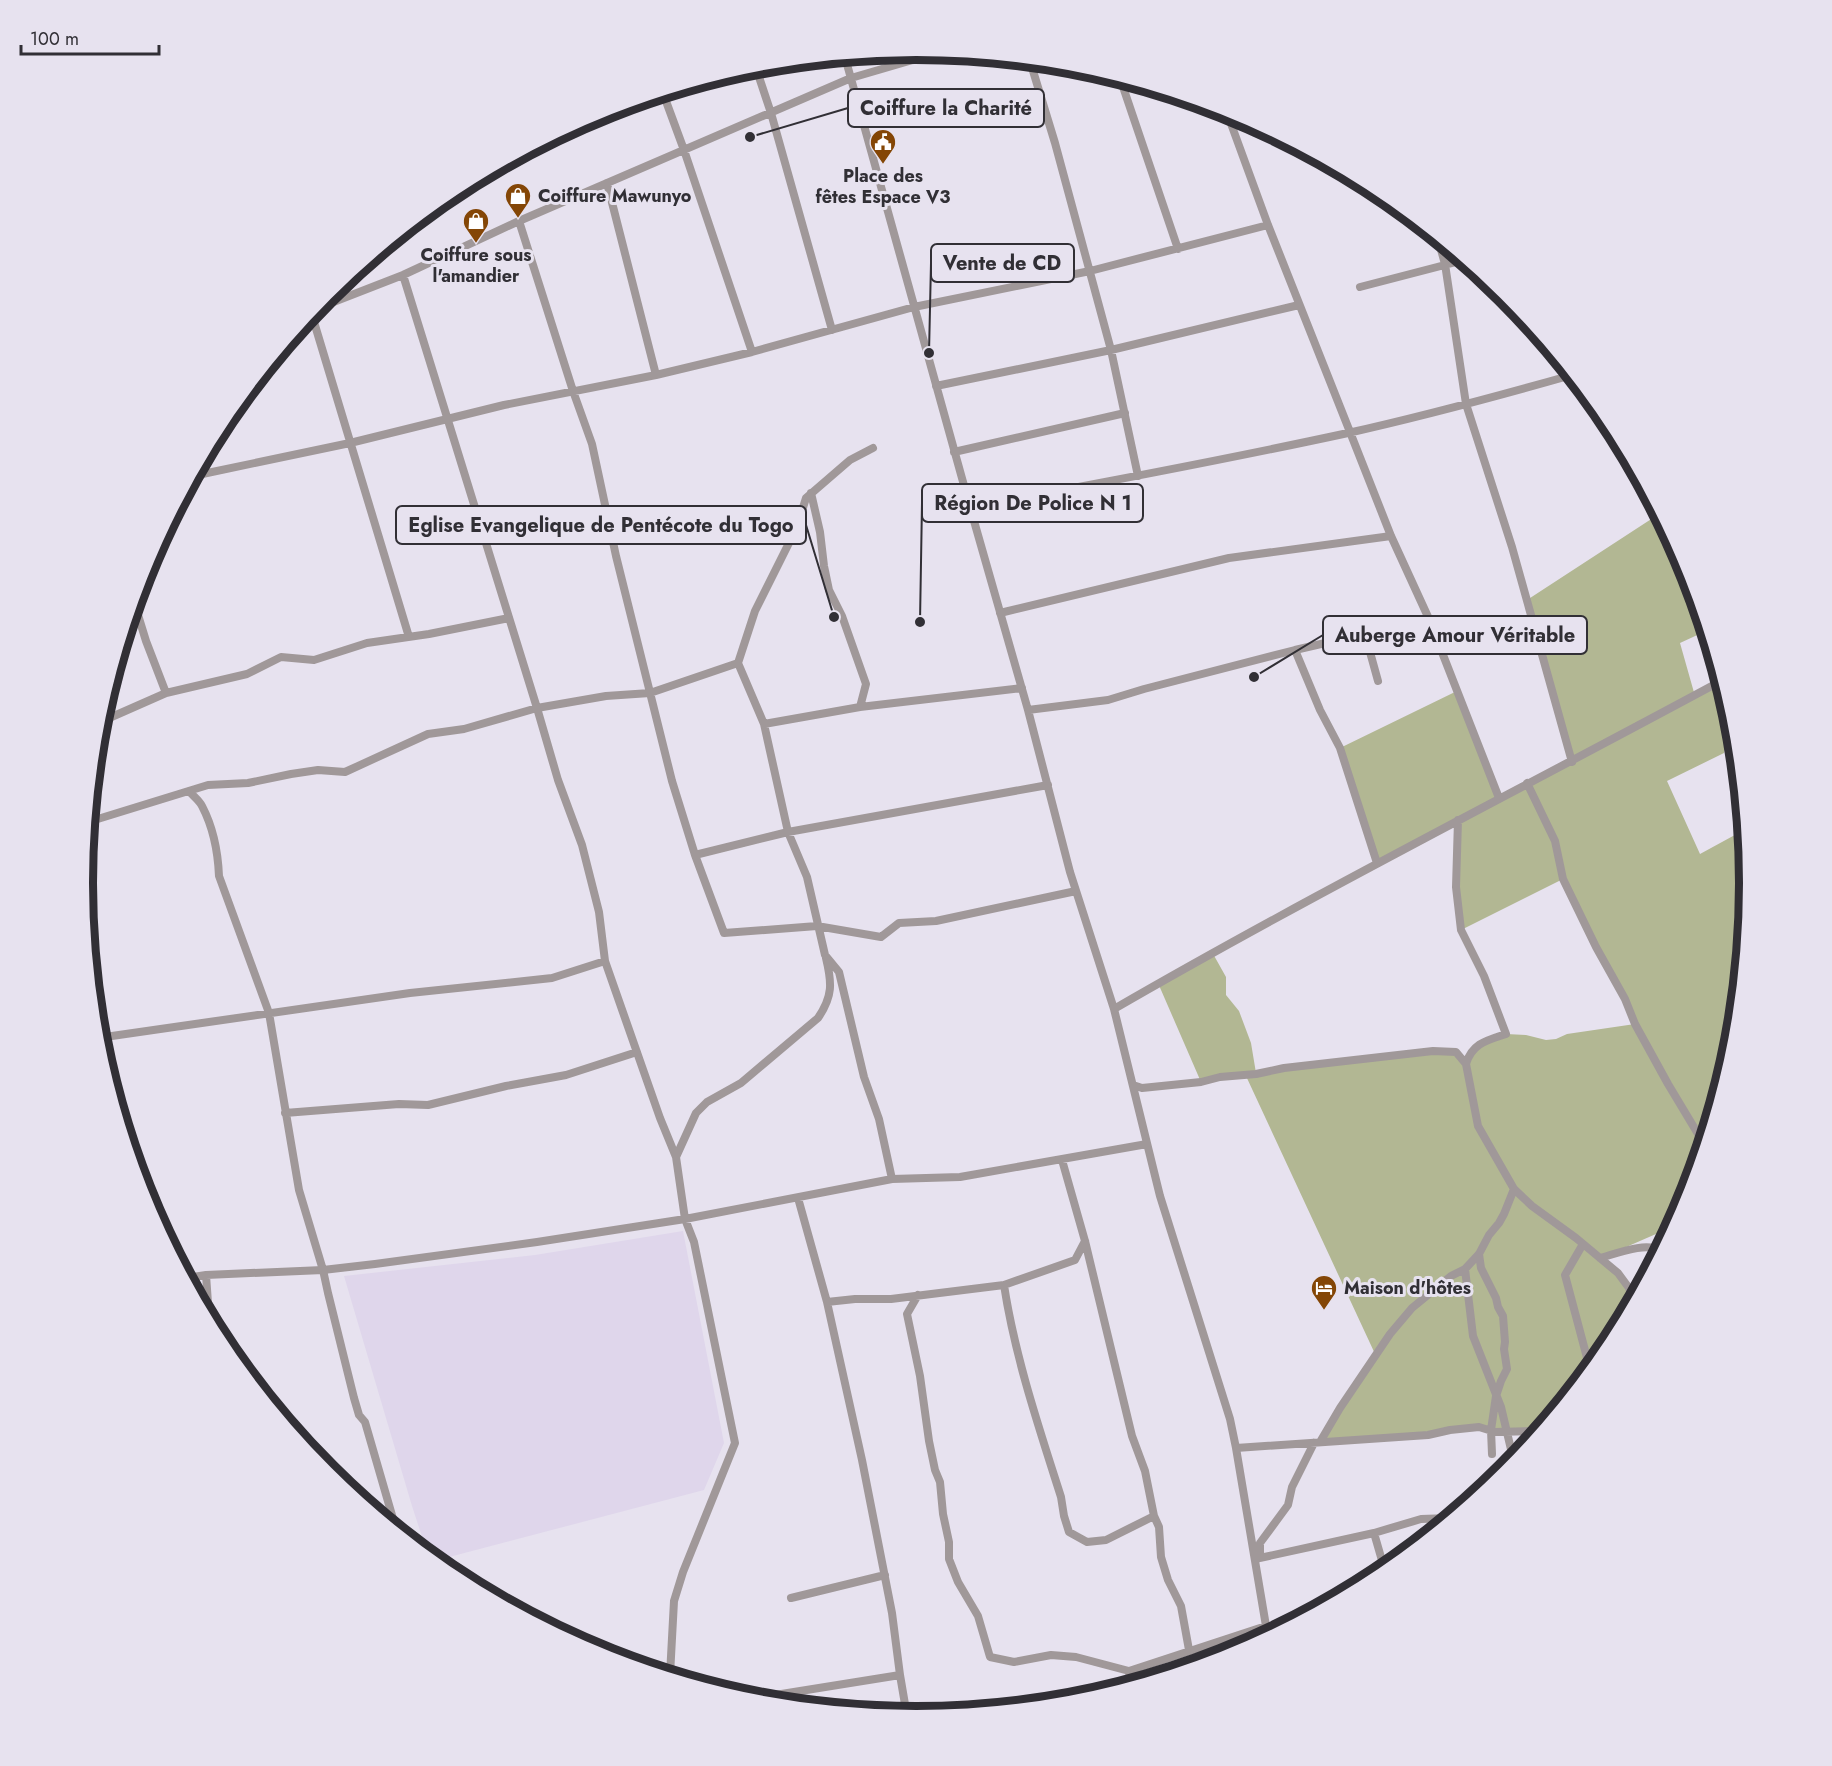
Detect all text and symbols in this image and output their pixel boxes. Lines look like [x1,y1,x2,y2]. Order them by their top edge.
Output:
scale bar [21,18,159,56]
text: 100 m [30,26,79,52]
callout: Coiffure la Charité [848,89,1044,127]
text: Coiffure la Charité [860,94,1032,123]
public building icon: Place des fêtes Espace V3 [868,127,898,165]
place label: Place des fêtes Espace V3 [815,163,951,210]
shop icon: Coiffure Mawunyo [503,181,533,219]
place label: Coiffure Mawunyo [538,183,692,209]
shop icon: Coiffure sous l'amandier [461,206,491,244]
place label: Coiffure sous l'amandier [420,242,532,289]
callout: Vente de CD [931,244,1074,282]
text: Vente de CD [942,249,1061,278]
callout: Région De Police N 1 [922,484,1143,522]
text: Région De Police N 1 [934,489,1132,518]
callout: Eglise Evangelique de Pentécote du Togo [396,506,806,544]
text: Eglise Evangelique de Pentécote du Togo [408,511,794,540]
callout: Auberge Amour Véritable [1323,616,1587,654]
text: Auberge Amour Véritable [1334,621,1575,650]
hotel icon: Maison d'hôtes [1309,1273,1339,1311]
place label: Maison d'hôtes [1344,1275,1471,1301]

